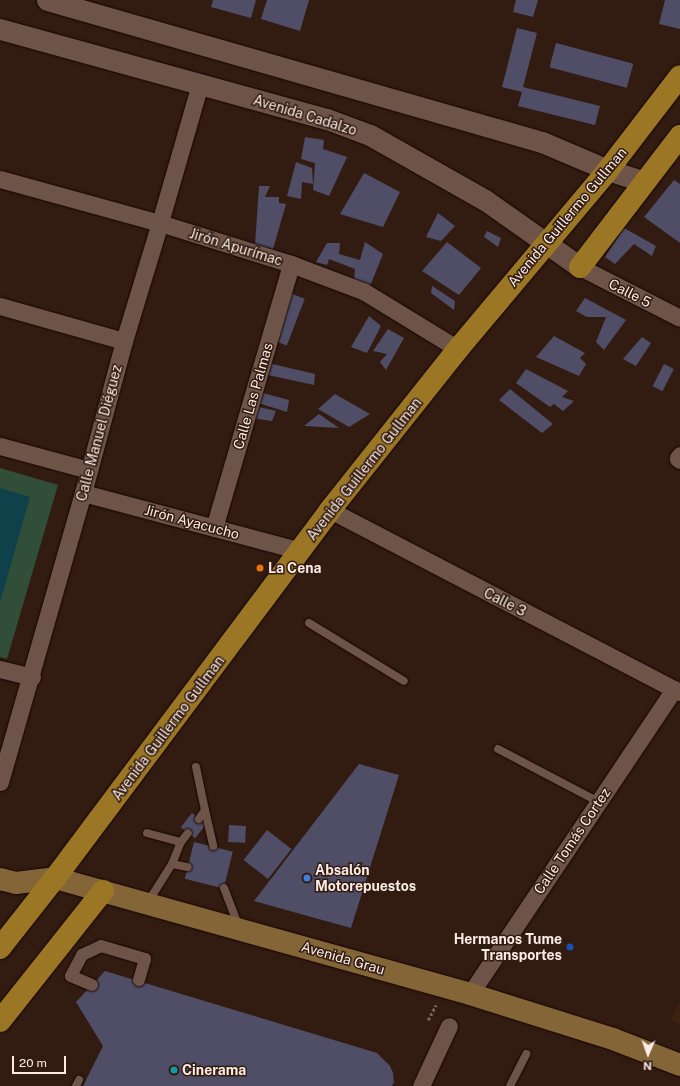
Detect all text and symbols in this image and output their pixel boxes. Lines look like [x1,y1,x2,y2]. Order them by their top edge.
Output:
street label: Avenida Cadalzo [251,91,359,139]
street label: Avenida Guillermo Gullman [504,144,630,290]
street label: Jirón Apurímac [187,225,285,269]
street label: Calle 5 [606,275,654,311]
street label: Calle Las Palmas [230,341,276,451]
street label: Calle Manuel Diéguez [73,363,125,503]
street label: Avenida Guillermo Gullman [303,394,425,544]
street label: Jirón Ayacucho [143,501,241,543]
place label: La Cena [268,560,321,576]
marker: La Cena [255,563,265,573]
street label: Calle 3 [481,584,529,620]
street label: Avenida Guillermo Gullman [108,653,228,803]
street label: Calle Tomás Cortez [530,785,614,897]
place label: Absalón Motorepuestos [315,862,416,894]
marker: Absalón Motorepuestos [302,873,312,883]
place label: Hermanos Tume Transportes [454,931,562,964]
street label: Avenida Grau [299,938,387,978]
marker: Hermanos Tume Transportes [565,942,575,952]
north arrow [628,1034,668,1074]
scale bar [14,1048,68,1074]
text: 20 m [19,1056,47,1070]
text: N [643,1060,652,1072]
place label: Cinerama [182,1062,246,1078]
marker: Cinerama [169,1065,179,1075]

